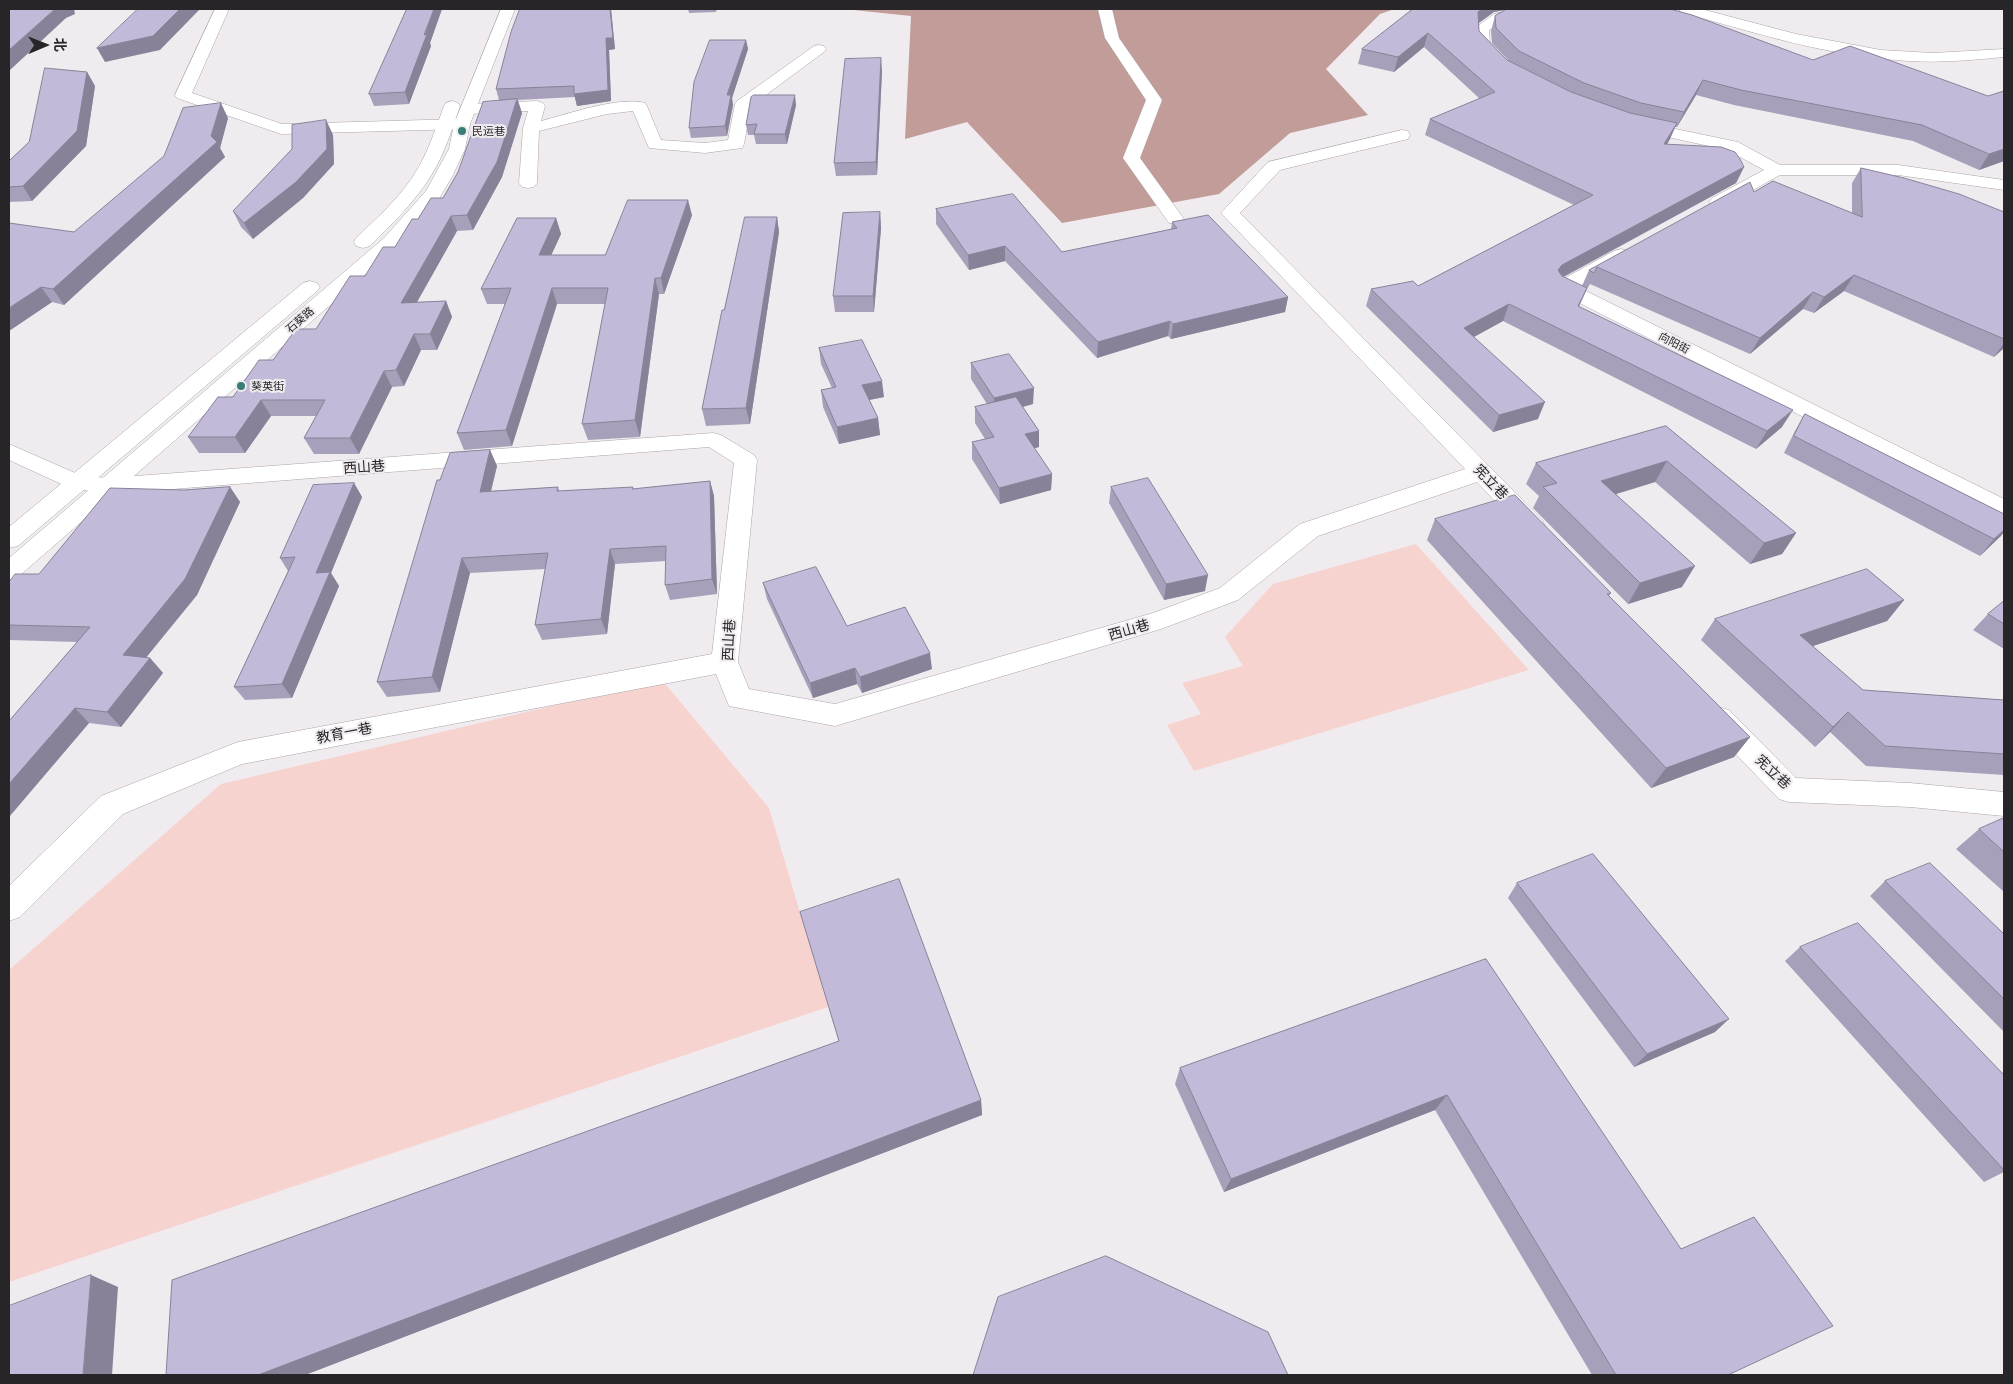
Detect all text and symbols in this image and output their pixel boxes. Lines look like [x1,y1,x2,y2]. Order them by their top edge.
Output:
north arrow [20,20,70,70]
text: 北 [52,38,69,52]
place label: 民运巷 [472,124,505,138]
marker: 民运巷 [456,125,468,137]
street label: 石葵路 [283,304,317,336]
street label: 向阳街 [1656,330,1692,356]
place label: 葵英街 [251,379,284,393]
marker: 葵英街 [235,380,247,392]
street label: 西山巷 [342,457,386,477]
street label: 宪立巷 [1470,461,1512,503]
street label: 西山巷 [1106,616,1152,644]
street label: 西山巷 [720,619,738,661]
street label: 教育一巷 [315,719,373,747]
street label: 宪立巷 [1752,752,1794,792]

